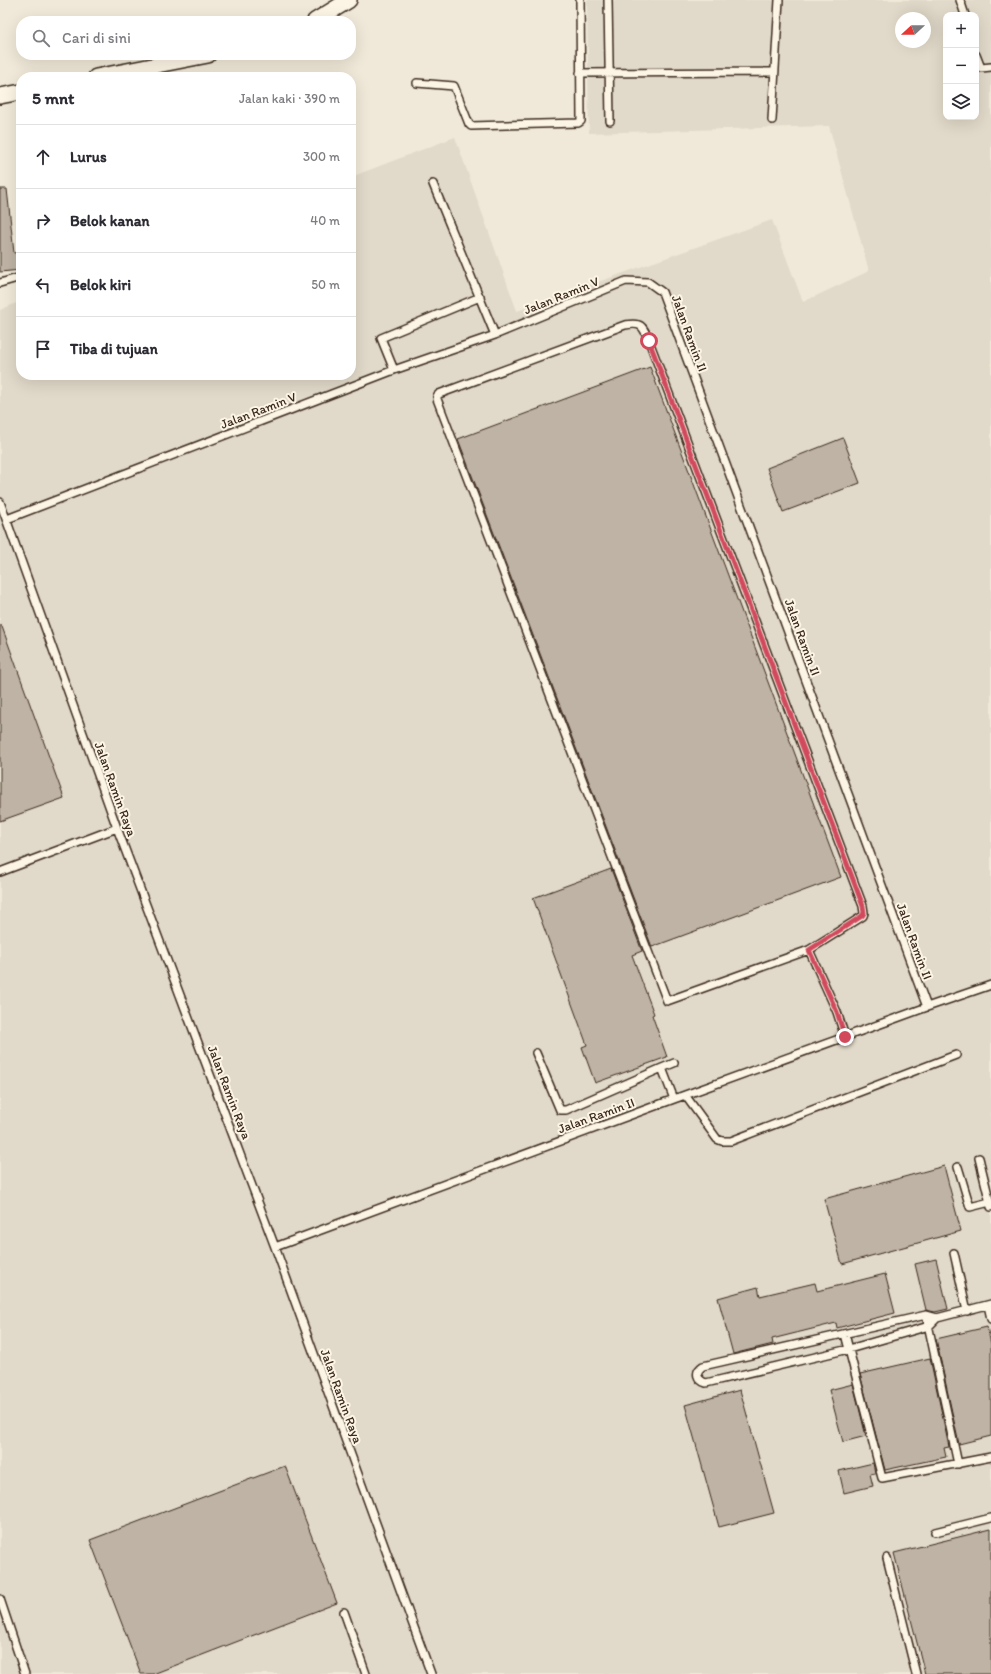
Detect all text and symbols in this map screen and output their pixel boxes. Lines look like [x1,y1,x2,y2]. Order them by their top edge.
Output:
north arrow [895,12,931,48]
map controls [943,12,979,120]
button: + [943,12,979,48]
search box [16,16,356,60]
icon: search [30,27,52,49]
text: Cari di sini [62,29,131,47]
button: − [943,48,979,84]
button: layers [943,84,979,120]
text: 5 mnt [32,88,75,108]
text: Jalan kaki · 390 m [239,91,340,106]
icon: ahead [32,146,54,168]
text: Lurus [70,148,107,166]
text: 300 m [303,149,340,164]
icon: right [32,210,54,232]
text: Belok kanan [70,212,150,230]
text: 40 m [310,213,340,228]
street label: Jalan Ramin V [521,273,601,317]
icon: left [32,274,54,296]
text: Belok kiri [70,276,131,294]
text: 50 m [311,277,340,292]
street label: Jalan Ramin II [669,293,710,373]
route start [640,332,658,350]
icon: arrive [32,338,54,360]
text: Tiba di tujuan [70,340,158,358]
street label: Jalan Ramin V [218,389,298,432]
street label: Jalan Ramin II [782,597,823,677]
street label: Jalan Ramin Raya [91,740,140,839]
street label: Jalan Ramin II [894,901,935,981]
route end [836,1028,854,1046]
street label: Jalan Ramin Raya [205,1043,254,1141]
street label: Jalan Ramin II [556,1095,636,1136]
street label: Jalan Ramin Raya [317,1347,366,1446]

